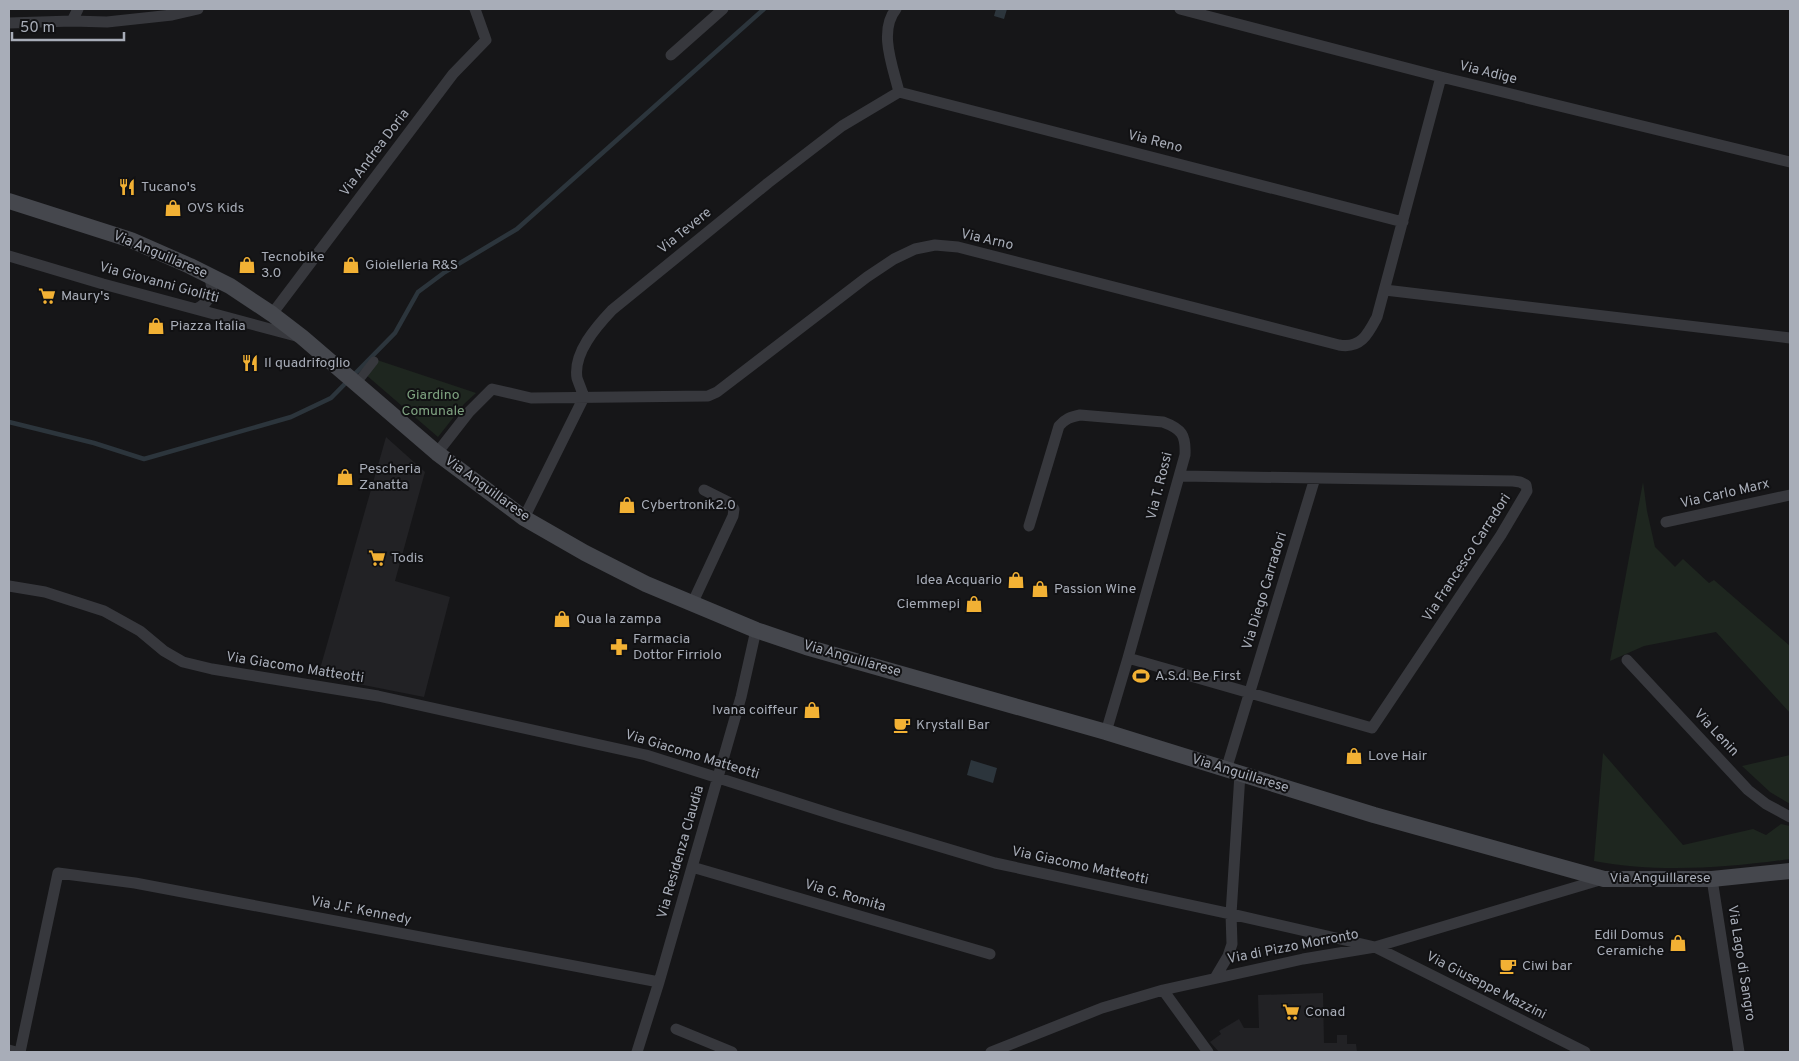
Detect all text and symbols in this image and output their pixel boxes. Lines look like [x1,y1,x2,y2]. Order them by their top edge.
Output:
scale bar [12,10,125,42]
text: 50 m [20,19,55,38]
street label: Via Adige [1457,58,1519,88]
street label: Via Andrea Doria [337,106,413,200]
street label: Via Reno [1126,127,1184,157]
restaurant icon: Tucano's [117,177,137,197]
place label: Tucano's [141,179,196,196]
shop icon: OVS Kids [163,198,183,218]
place label: OVS Kids [187,200,244,217]
street label: Via Tevere [655,204,715,258]
street label: Via Arno [959,226,1015,254]
street label: Via Anguillarese [110,227,210,283]
place label: Tecnobike 3.0 [261,249,325,282]
shop icon: Tecnobike 3.0 [237,255,257,275]
shop icon: Gioielleria R&S [341,255,361,275]
place label: Gioielleria R&S [365,257,458,274]
street label: Via Giovanni Giolitti [97,259,221,307]
supermarket icon: Maury's [37,286,57,306]
place label: Maury's [61,288,110,305]
shop icon: Piazza Italia [146,316,166,336]
place label: Piazza Italia [170,318,246,335]
restaurant icon: Il quadrifoglio [240,353,260,373]
place label: Il quadrifoglio [264,355,351,372]
park label: Giardino Comunale [401,387,465,420]
street label: Via T. Rossi [1143,450,1177,522]
street label: Via Anguillarese [441,452,533,526]
place label: Pescheria Zanatta [359,461,421,494]
shop icon: Pescheria Zanatta [335,467,355,487]
street label: Via Carlo Marx [1679,475,1771,513]
street label: Via Francesco Carradori [1419,491,1515,625]
shop icon: Cybertronik2.0 [617,495,637,515]
place label: Cybertronik2.0 [641,497,736,514]
street label: Via Diego Carradori [1239,530,1291,652]
supermarket icon: Todis [367,548,387,568]
place label: Todis [391,550,424,567]
shop icon: Idea Acquario [1006,570,1026,590]
place label: Idea Acquario [916,572,1002,589]
shop icon: Passion Wine [1030,579,1050,599]
place label: Passion Wine [1054,581,1136,598]
shop icon: Ciemmepi [964,594,984,614]
place label: Ciemmepi [896,596,960,613]
shop icon: Qua la zampa [552,609,572,629]
place label: Qua la zampa [576,611,661,628]
place label: Farmacia Dottor Firriolo [633,631,722,664]
pharmacy icon: Farmacia Dottor Firriolo [609,637,629,657]
street label: Via Anguillarese [801,637,903,681]
street label: Via Giacomo Matteotti [225,649,365,687]
sports icon: A.S.d. Be First [1131,666,1151,686]
place label: A.S.d. Be First [1155,668,1241,685]
shop icon: Ivana coiffeur [802,700,822,720]
place label: Ivana coiffeur [712,702,799,719]
street label: Via Lenin [1690,706,1742,760]
cafe icon: Krystall Bar [892,715,912,735]
place label: Krystall Bar [916,717,990,734]
street label: Via Giacomo Matteotti [623,726,761,784]
shop icon: Love Hair [1344,746,1364,766]
place label: Love Hair [1368,748,1428,765]
street label: Via Anguillarese [1189,751,1291,797]
street label: Via Residenza Claudia [654,783,708,921]
street label: Via Giacomo Matteotti [1010,843,1150,889]
street label: Via Anguillarese [1609,870,1711,887]
street label: Via G. Romita [802,876,888,916]
street label: Via J.F. Kennedy [309,893,413,929]
street label: Via Lago di Sangro [1723,904,1759,1022]
street label: Via di Pizzo Morronto [1226,926,1360,968]
place label: Edil Domus Ceramiche [1594,927,1664,960]
shop icon: Edil Domus Ceramiche [1668,933,1688,953]
street label: Via Giuseppe Mazzini [1423,948,1549,1024]
cafe icon: Ciwi bar [1498,956,1518,976]
place label: Ciwi bar [1522,958,1573,975]
supermarket icon: Conad [1281,1002,1301,1022]
place label: Conad [1305,1004,1345,1021]

